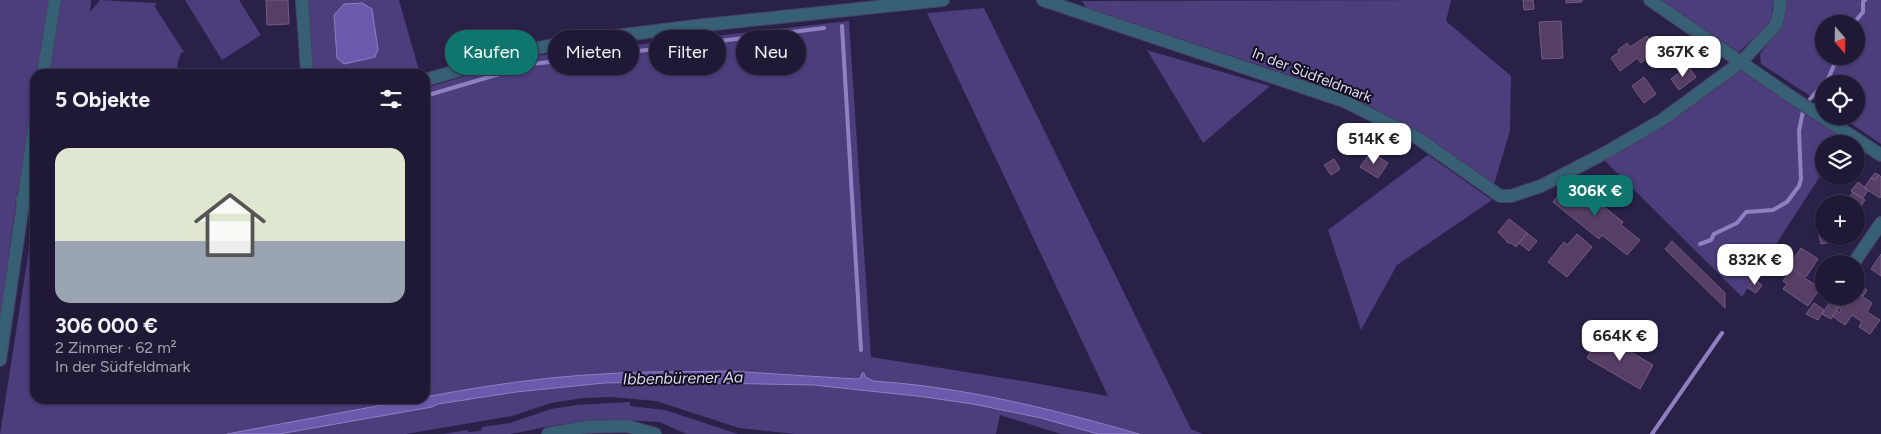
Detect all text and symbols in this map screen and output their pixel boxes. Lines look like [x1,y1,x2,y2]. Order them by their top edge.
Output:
north arrow [1815,15,1865,65]
map controls [1815,15,1865,305]
chip: Kaufen [445,30,538,75]
chip: Mieten [548,30,639,75]
chip: Filter [649,30,726,75]
chip: Neu [736,30,806,75]
pin: 367K € [1642,36,1724,78]
text: 367K € [1657,42,1709,61]
street label: In der Südfeldmark [1250,44,1375,106]
button: locate [1815,75,1865,125]
icon: filters [377,85,405,113]
text: 5 Objekte [55,87,150,112]
pin: 514K € [1333,122,1415,165]
text: 514K € [1348,129,1400,148]
button: layers [1815,135,1865,185]
pin: 306K € [1554,174,1636,217]
icon: home [185,180,275,270]
text: 306K € [1568,181,1622,200]
button: + [1815,195,1865,245]
pin: 832K € [1714,244,1796,286]
text: 832K € [1728,250,1782,269]
button: − [1815,255,1865,305]
text: 306 000 € [55,313,158,338]
pin: 664K € [1579,320,1661,362]
text: 664K € [1593,326,1647,345]
text: 2 Zimmer · 62 m² [55,338,177,357]
text: In der Südfeldmark [55,357,190,376]
water label: Ibbenbürener Aa [623,367,743,389]

